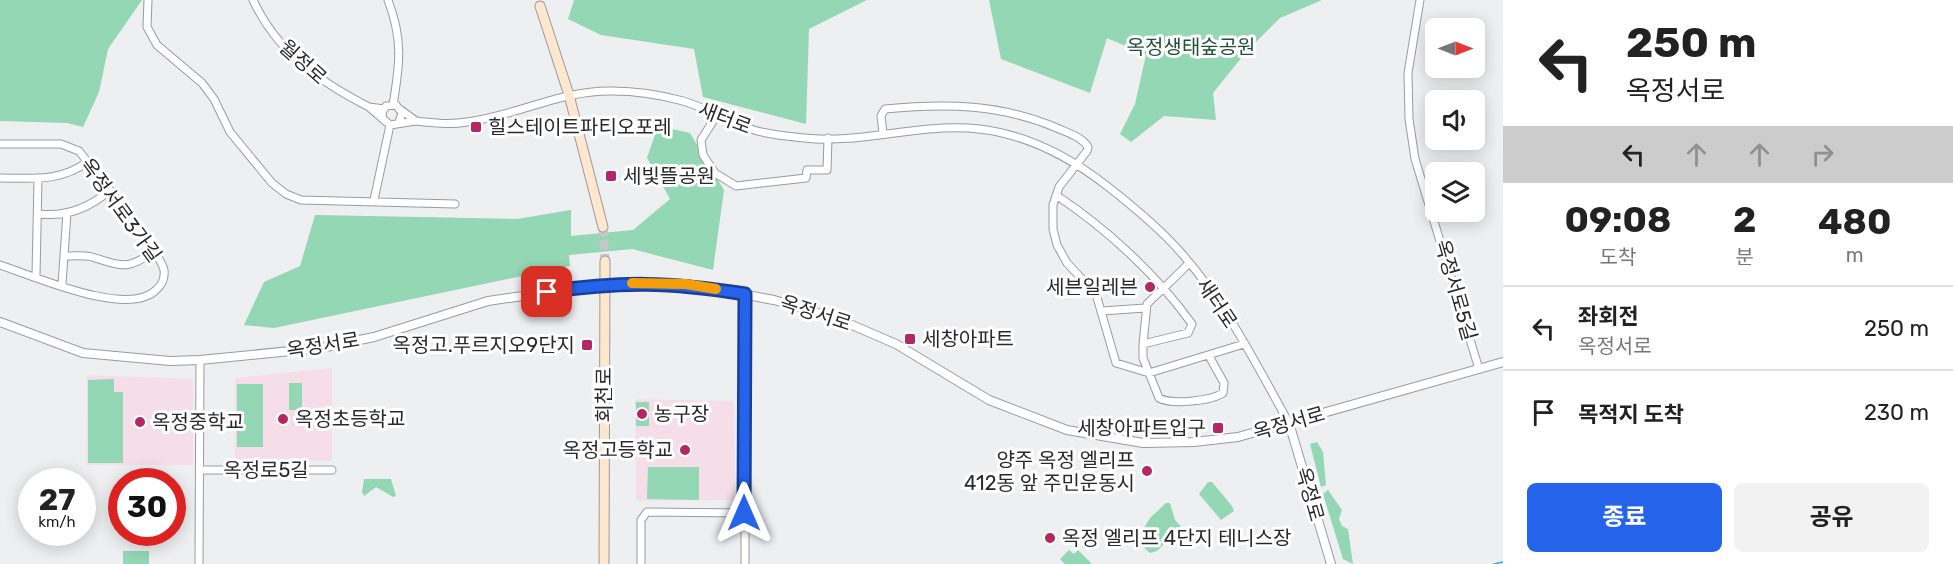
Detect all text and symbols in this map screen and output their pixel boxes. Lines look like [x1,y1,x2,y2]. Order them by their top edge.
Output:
north arrow [1425,18,1485,78]
map controls [1425,18,1485,222]
text: 250 m [1626,18,1756,68]
icon: left [1527,24,1605,102]
street label: 월정로 [274,35,332,89]
park label: 옥정생태숲공원 [1127,35,1255,59]
text: 옥정서로 [1626,75,1725,107]
button: sound [1425,90,1485,150]
street label: 새터로 [695,97,755,139]
place label: 힐스테이트파티오포레 [488,115,672,139]
marker: 힐스테이트파티오포레 [469,120,483,134]
icon: left [1617,138,1650,171]
icon: ahead [1680,138,1713,171]
icon: ahead [1743,138,1776,171]
icon: right [1806,138,1839,171]
street label: 옥정서로3가길 [75,153,167,267]
button: layers [1425,162,1485,222]
place label: 세빛뜰공원 [623,164,715,188]
marker: 세빛뜰공원 [604,169,618,183]
text: 09:08 [1565,198,1671,241]
text: 2 [1733,198,1756,241]
text: 480 [1818,200,1891,243]
street label: 옥정서로5길 [1430,237,1482,343]
text: m [1846,243,1864,267]
text: 도착 [1600,245,1636,269]
text: 분 [1736,245,1754,269]
pin [521,266,572,317]
street label: 새터로 [1192,273,1242,333]
icon: arrive [530,275,563,308]
place label: 세븐일레븐 [1046,275,1138,299]
marker: 세븐일레븐 [1143,280,1157,294]
street label: 옥정서로 [777,290,855,336]
text: 좌회전 [1578,303,1639,330]
icon: left [1527,312,1560,345]
text: 250 m [1864,315,1929,342]
street label: 옥정서로 [285,327,361,363]
place label: 세창아파트 [922,327,1014,351]
marker: 세창아파트 [903,332,917,346]
place label: 옥정고.푸르지오9단지 [393,333,575,357]
text: 옥정서로 [1578,334,1652,358]
marker: 옥정고.푸르지오9단지 [580,338,594,352]
street label: 회천로 [592,367,616,423]
icon: arrive [1527,396,1560,429]
text: 230 m [1864,399,1929,426]
street label: 옥정서로 [1250,401,1328,445]
text: 목적지 도착 [1578,401,1684,428]
place label: 농구장 [654,402,709,426]
place label: 옥정초등학교 [295,407,405,431]
marker: 농구장 [635,407,649,421]
place label: 옥정중학교 [152,410,244,434]
marker: 옥정초등학교 [276,412,290,426]
marker: 옥정중학교 [133,415,147,429]
place label: 세창아파트입구 [1077,416,1206,440]
marker: 세창아파트입구 [1211,421,1225,435]
place label: 옥정고등학교 [563,438,673,462]
marker: 옥정고등학교 [678,443,692,457]
place label: 양주 옥정 엘리프 412동 앞 주민운동시 [964,448,1135,495]
street label: 옥정로5길 [223,458,309,482]
marker: 양주 옥정 엘리프 412동 앞 주민운동시 [1140,464,1154,478]
street label: 옥정로 [1291,464,1329,524]
speed limit sign: 30 [108,468,186,546]
position arrow [712,481,776,545]
text: 27 [39,482,75,518]
button: 종료 [1527,483,1722,552]
button: 공유 [1734,483,1929,552]
text: km/h [38,513,76,531]
place label: 옥정 엘리프 4단지 테니스장 [1062,526,1292,550]
marker: 옥정 엘리프 4단지 테니스장 [1043,531,1057,545]

